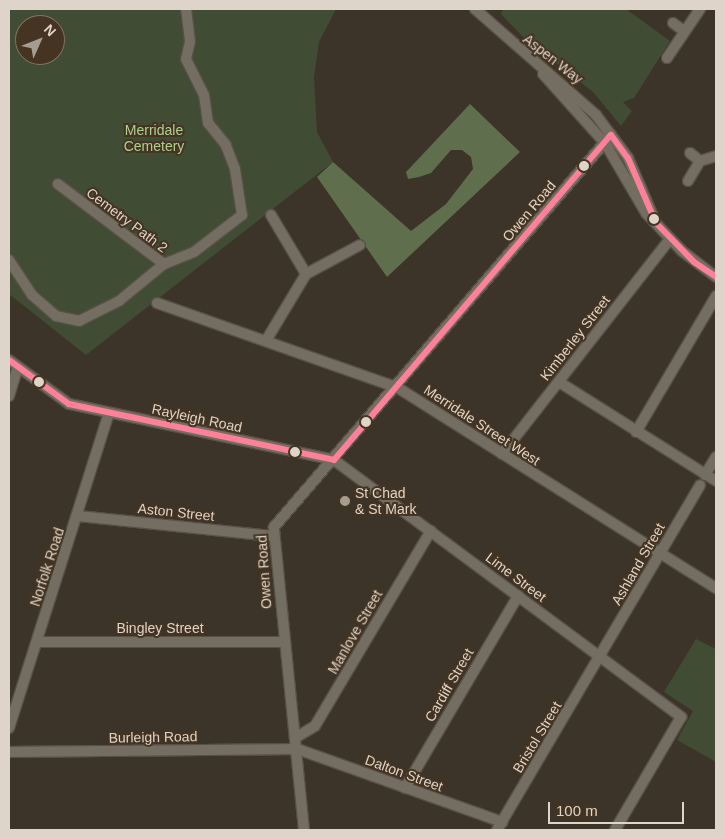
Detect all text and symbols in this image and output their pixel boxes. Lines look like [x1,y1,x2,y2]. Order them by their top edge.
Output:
north arrow [15,15,65,65]
text: N [41,21,59,39]
street label: Aspen Way [520,31,586,87]
park label: Merridale Cemetery [124,122,184,154]
unlabelled marker [579,161,589,171]
street label: Owen Road [499,177,559,245]
street label: Cemetry Path 2 [83,184,171,256]
unlabelled marker [649,214,659,224]
street label: Kimberley Street [537,292,613,384]
unlabelled marker [34,377,44,387]
street label: Merridale Street West [421,381,543,469]
street label: Rayleigh Road [150,400,244,436]
unlabelled marker [361,417,371,427]
unlabelled marker [290,447,300,457]
place label: St Chad & St Mark [355,485,416,518]
marker: St Chad & St Mark [339,495,351,507]
street label: Aston Street [137,500,215,524]
street label: Ashland Street [608,520,668,608]
street label: Norfolk Road [26,526,68,608]
street label: Owen Road [253,535,275,609]
street label: Lime Street [482,549,550,605]
street label: Manlove Street [324,587,386,677]
street label: Bingley Street [116,620,204,636]
street label: Cardiff Street [421,645,477,725]
street label: Bristol Street [509,698,565,776]
street label: Burleigh Road [108,728,198,746]
street label: Dalton Street [363,751,445,795]
scale bar [550,792,686,824]
text: 100 m [556,802,598,819]

